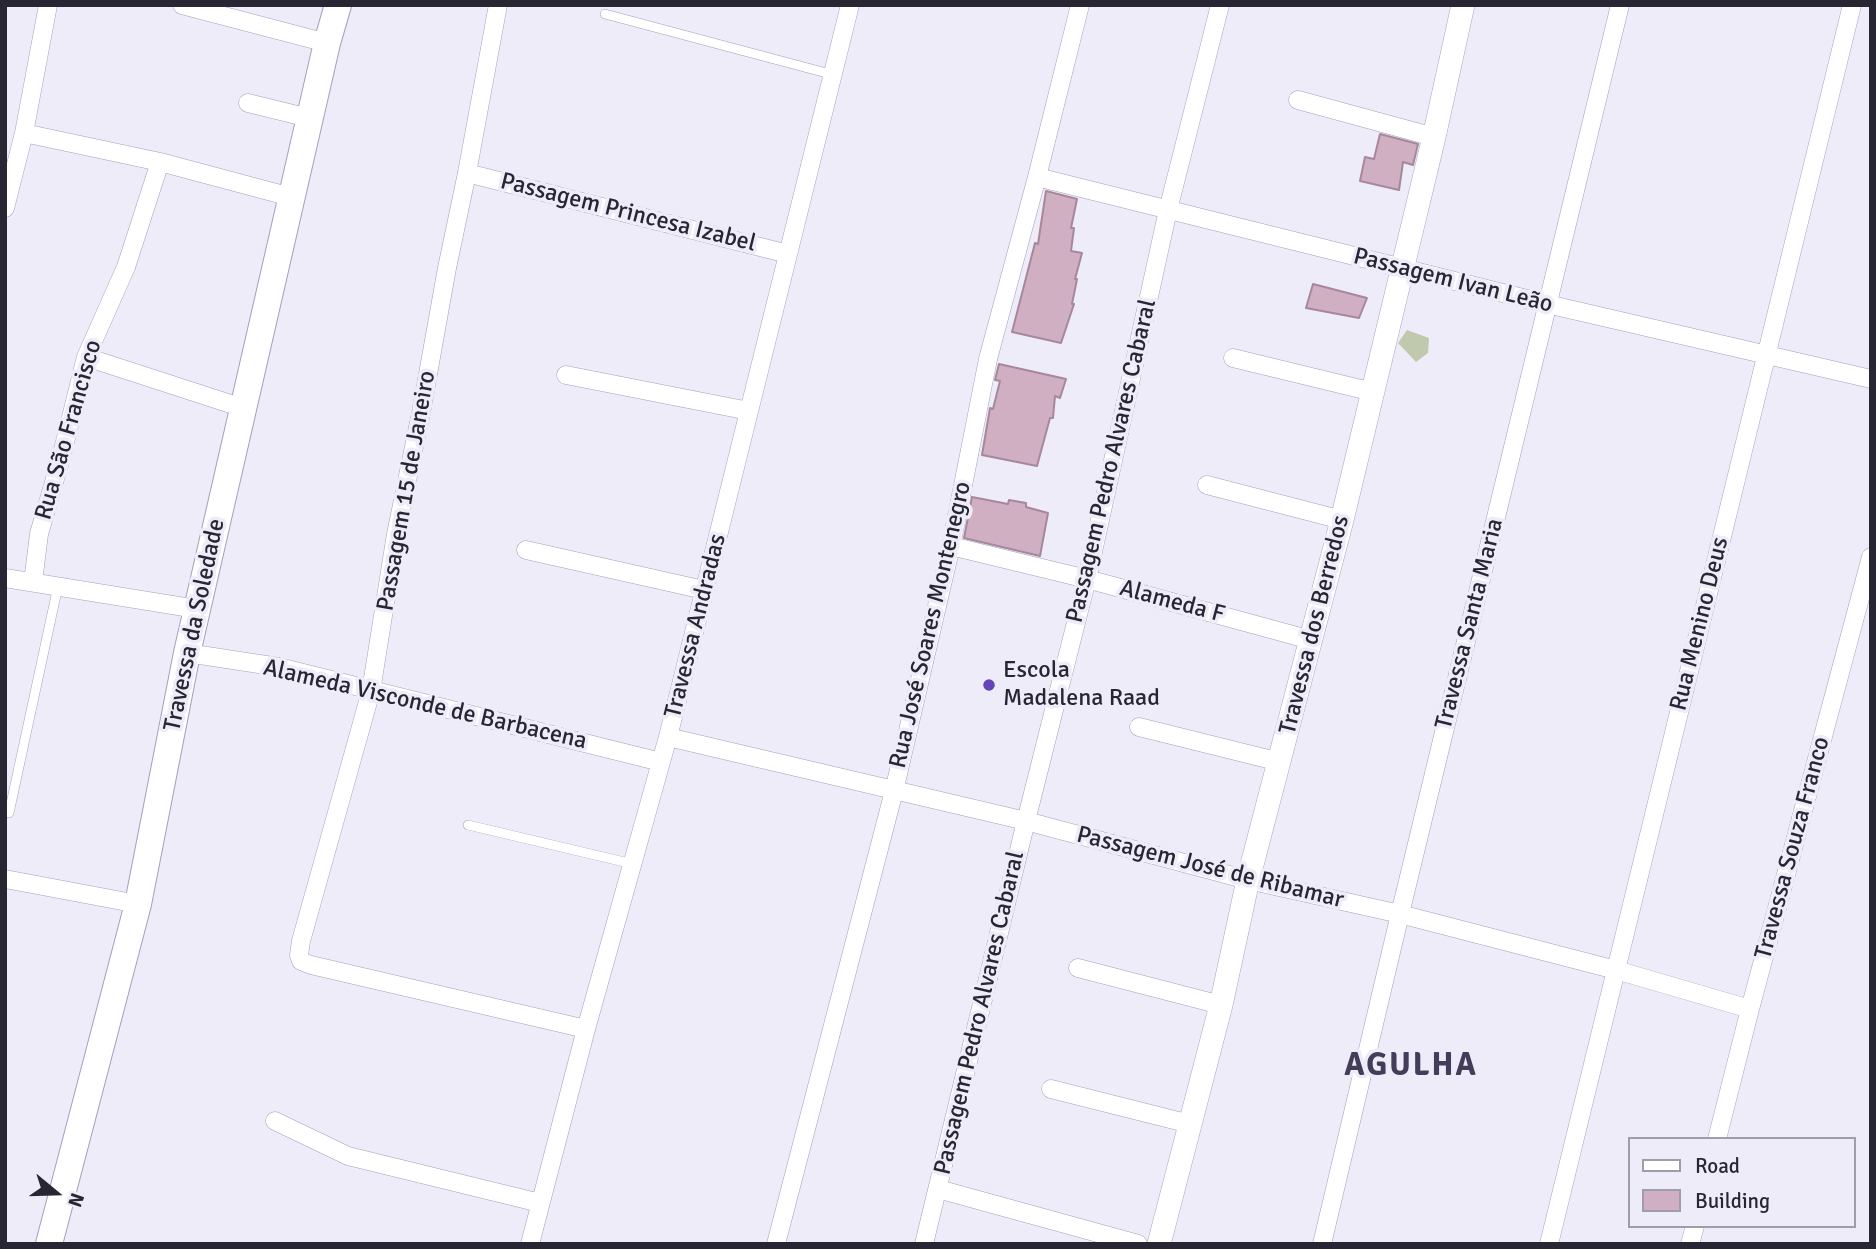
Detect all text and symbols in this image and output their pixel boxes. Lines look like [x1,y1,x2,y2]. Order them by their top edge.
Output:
street label: Passagem Princesa Izabel [497,167,759,259]
street label: Passagem Ivan Leão [1350,242,1556,320]
street label: Passagem Pedro Alvares Cabaral [1061,297,1163,625]
street label: Rua São Francisco [30,337,108,523]
street label: Passagem 15 de Janeiro [372,369,442,613]
street label: Rua José Soares Montenegro [884,479,978,771]
street label: Travessa dos Berredos [1274,513,1356,737]
street label: Travessa da Soledade [158,516,232,734]
street label: Travessa Santa Maria [1430,516,1510,732]
street label: Travessa Andradas [659,531,733,721]
street label: Rua Menino Deus [1665,534,1735,714]
street label: Alameda F [1116,574,1228,630]
street label: Alameda Visconde de Barbacena [260,654,590,756]
place label: Escola Madalena Raad [1003,657,1160,713]
marker: Escola Madalena Raad [981,677,997,693]
street label: Travessa Souza Franco [1749,734,1837,962]
street label: Passagem José de Ribamar [1073,821,1347,915]
street label: Passagem Pedro Alvares Cabaral [929,849,1031,1177]
district label: AGULHA [1345,1048,1477,1086]
legend [1628,1137,1855,1228]
text: Road [1695,1153,1740,1179]
north arrow [21,1158,91,1228]
text: Building [1695,1188,1770,1214]
text: N [62,1190,89,1210]

